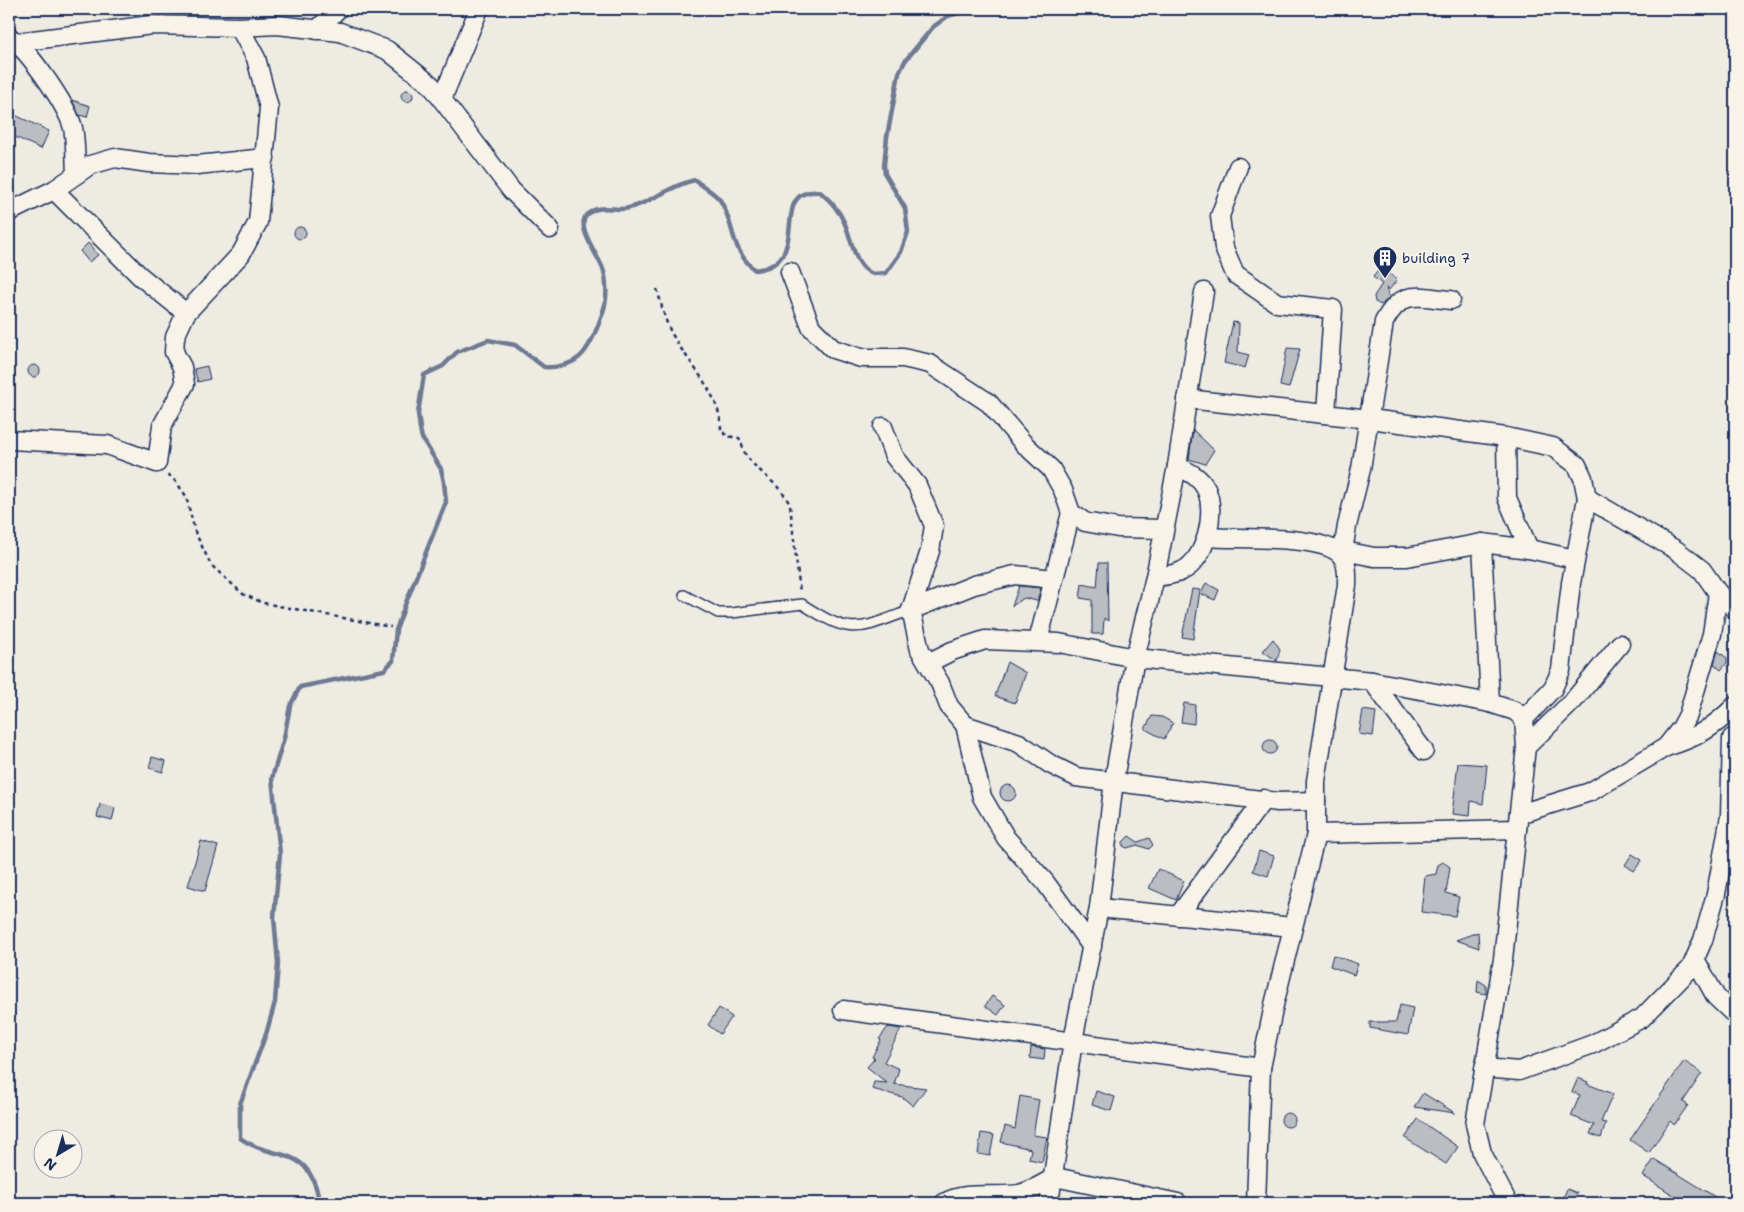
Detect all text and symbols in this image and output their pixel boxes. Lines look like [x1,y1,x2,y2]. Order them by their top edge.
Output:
building icon: building 7 [1372,245,1398,279]
place label: building 7 [1402,249,1470,267]
north arrow [32,1130,82,1180]
text: N [40,1154,60,1175]

